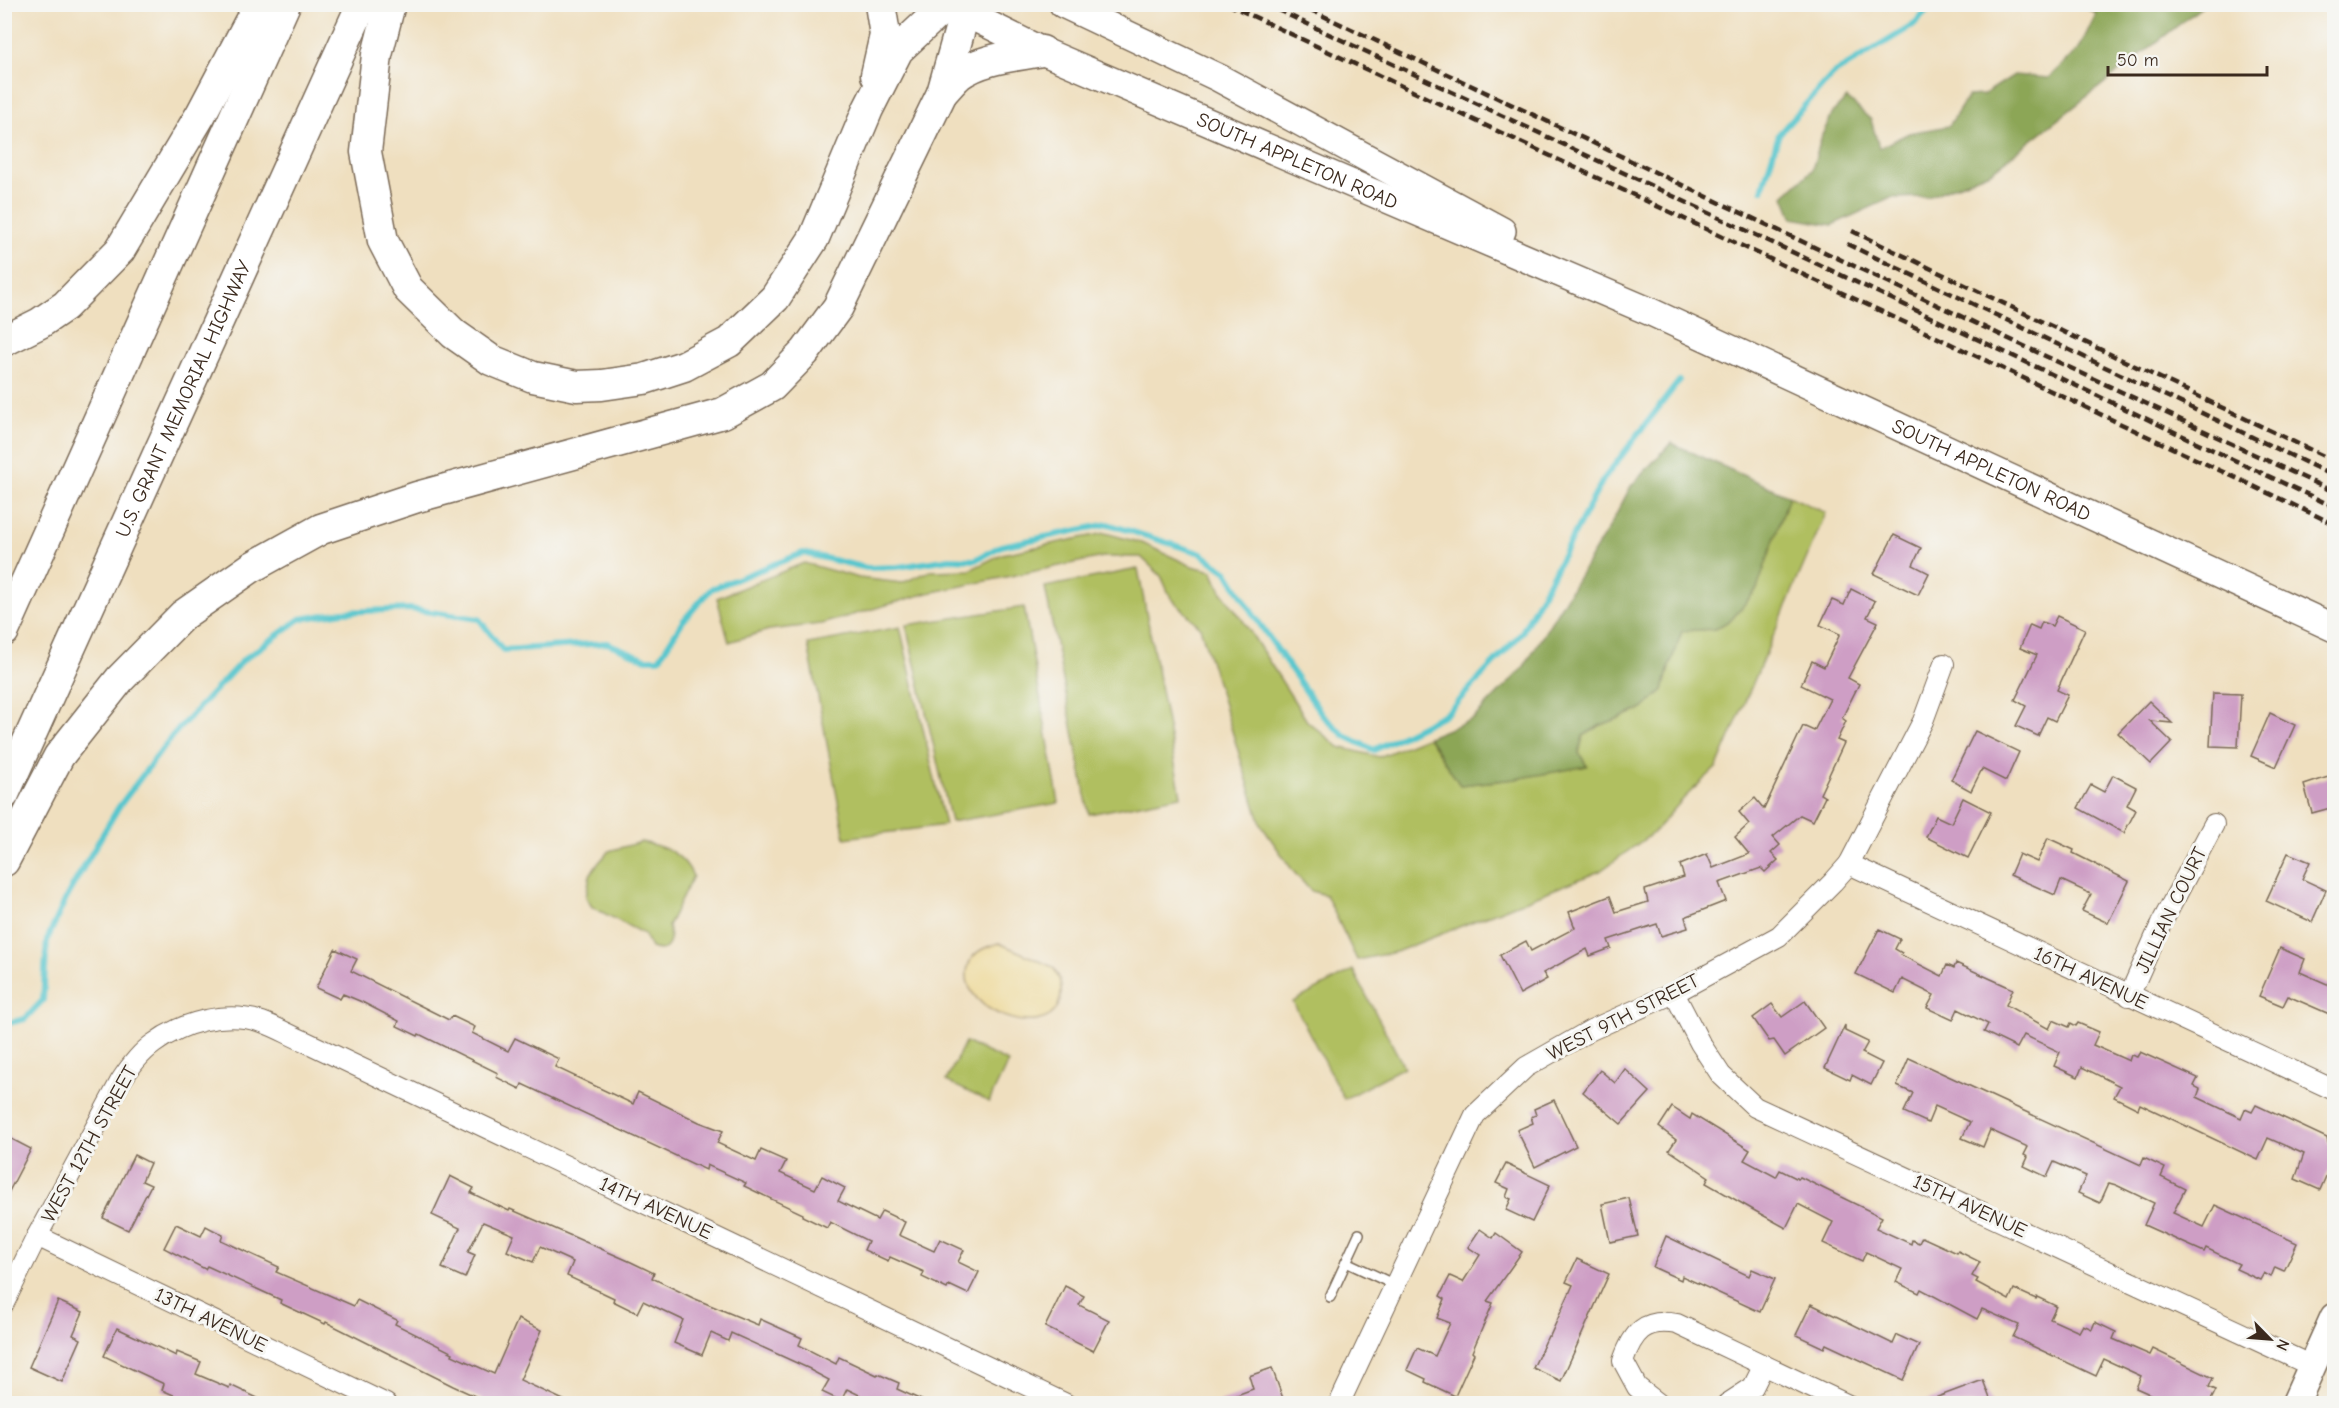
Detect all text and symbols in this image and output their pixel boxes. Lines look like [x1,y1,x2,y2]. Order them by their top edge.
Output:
scale bar [2108,39,2267,77]
text: 50 m [2117,50,2159,71]
street label: SOUTH APPLETON ROAD [1194,107,1402,214]
street label: U.S. GRANT MEMORIAL HIGHWAY [110,257,256,541]
street label: SOUTH APPLETON ROAD [1889,414,2095,526]
street label: JILLIAN COURT [2131,843,2212,977]
street label: 16TH AVENUE [2030,942,2152,1014]
street label: WEST 9TH STREET [1543,968,1703,1065]
street label: WEST 12TH STREET [36,1061,142,1226]
street label: 15TH AVENUE [1909,1170,2031,1242]
street label: 14TH AVENUE [596,1172,716,1244]
street label: 13TH AVENUE [151,1283,271,1357]
north arrow [2240,1309,2300,1369]
text: N [2272,1336,2293,1353]

